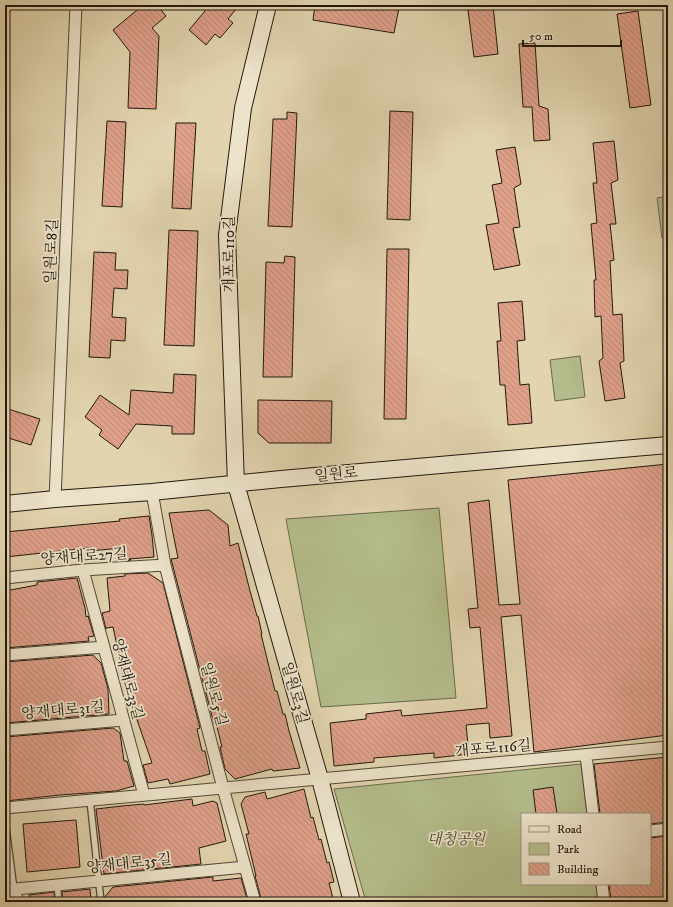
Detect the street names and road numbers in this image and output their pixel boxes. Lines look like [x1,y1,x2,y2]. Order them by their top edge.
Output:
street label: 개포로110길 [220,216,239,293]
street label: 일원로8길 [41,218,62,284]
street label: 일원로 [314,463,359,486]
street label: 양재대로27길 [40,544,128,569]
street label: 양재대로33길 [108,636,148,722]
street label: 일원로5길 [196,660,231,728]
street label: 일원로3길 [277,660,312,726]
street label: 양재대로31길 [21,697,105,724]
street label: 개포로116길 [454,736,532,761]
street label: 양재대로35길 [86,850,173,877]

